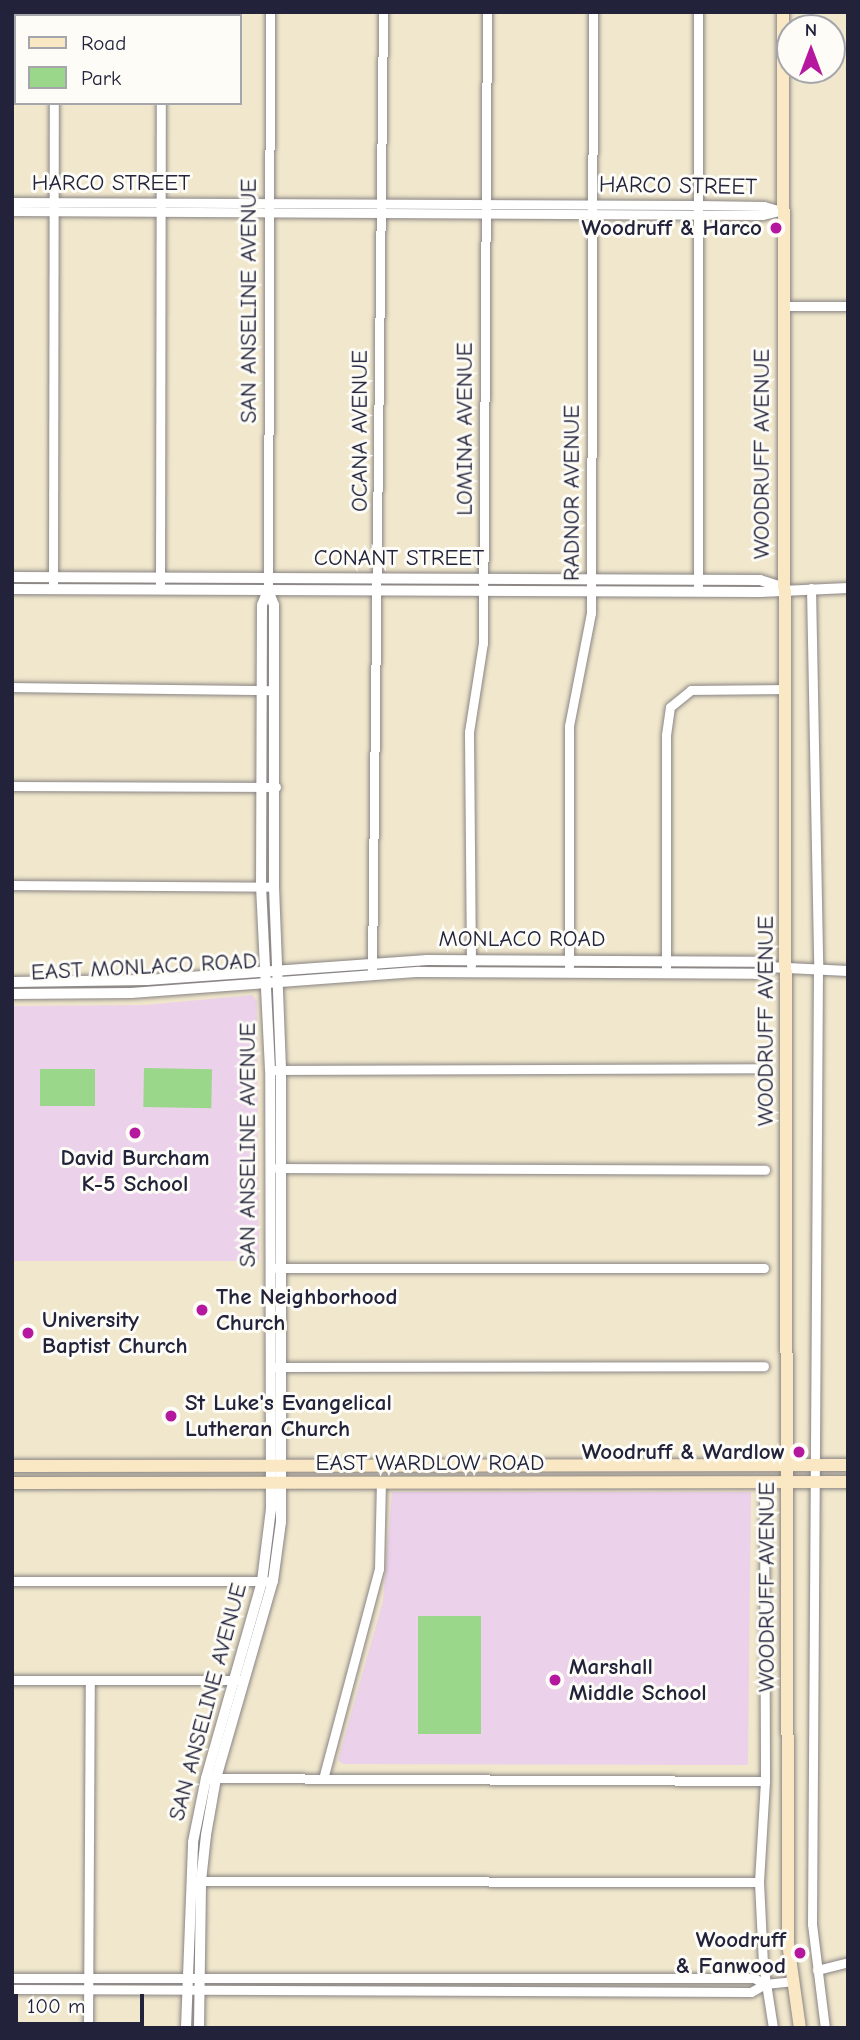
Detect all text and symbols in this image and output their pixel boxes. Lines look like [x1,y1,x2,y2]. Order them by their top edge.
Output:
legend [14,14,242,105]
north arrow [776,14,846,84]
text: N [805,19,817,41]
text: Road [81,31,126,55]
text: Park [81,66,121,90]
street label: HARCO STREET [32,169,190,197]
street label: HARCO STREET [599,171,757,201]
street label: SAN ANSELINE AVENUE [235,179,263,423]
place label: Woodruff & Harco [582,214,762,242]
marker: Woodruff & Harco [768,220,784,236]
street label: LOMINA AVENUE [451,342,479,516]
street label: WOODRUFF AVENUE [748,349,776,559]
street label: OCANA AVENUE [346,350,374,512]
street label: RADNOR AVENUE [558,405,586,581]
street label: CONANT STREET [314,544,484,572]
street label: WOODRUFF AVENUE [752,916,780,1126]
street label: MONLACO ROAD [439,925,605,953]
street label: EAST MONLACO ROAD [30,947,258,987]
street label: SAN ANSELINE AVENUE [234,1023,262,1267]
marker: David Burcham K-5 School [127,1125,143,1141]
place label: David Burcham K-5 School [60,1144,210,1198]
place label: The Neighborhood Church [216,1283,397,1337]
marker: The Neighborhood Church [194,1302,210,1318]
place label: University Baptist Church [42,1306,188,1360]
marker: University Baptist Church [20,1325,36,1341]
place label: St Luke's Evangelical Lutheran Church [185,1389,392,1443]
marker: St Luke's Evangelical Lutheran Church [163,1408,179,1424]
place label: Woodruff & Wardlow [582,1438,785,1466]
marker: Woodruff & Wardlow [791,1444,807,1460]
street label: EAST WARDLOW ROAD [316,1449,544,1477]
street label: WOODRUFF AVENUE [753,1482,781,1692]
street label: SAN ANSELINE AVENUE [163,1580,253,1824]
place label: Marshall Middle School [569,1653,707,1707]
marker: Marshall Middle School [547,1672,563,1688]
place label: Woodruff & Fanwood [676,1926,786,1980]
marker: Woodruff & Fanwood [792,1945,808,1961]
scale bar [18,1980,147,2024]
text: 100 m [27,1994,85,2018]

